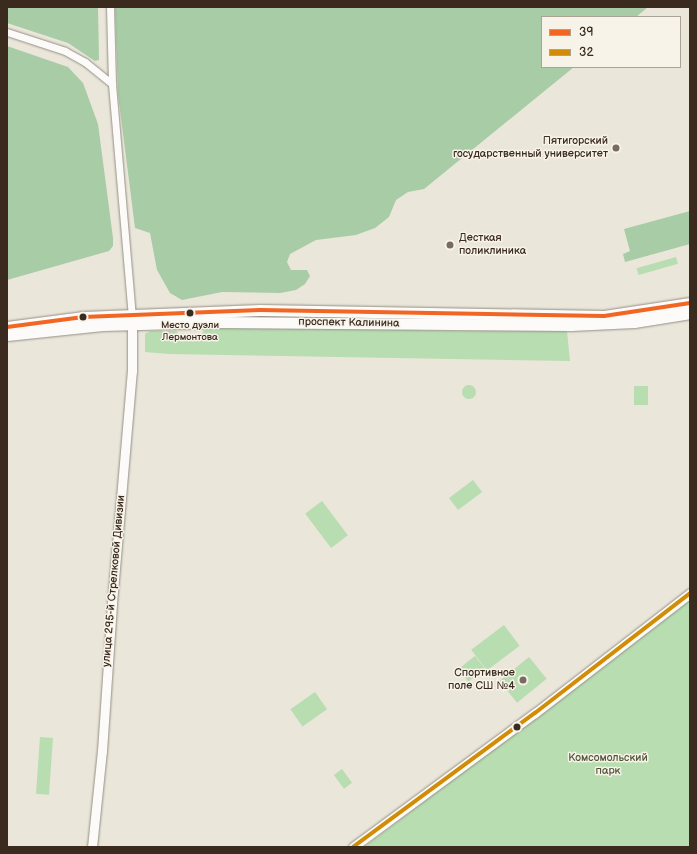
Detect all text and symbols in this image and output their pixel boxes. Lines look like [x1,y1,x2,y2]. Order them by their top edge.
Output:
legend [541,16,681,68]
text: 39 [579,25,593,40]
text: 32 [579,45,593,60]
place label: Пятигорский государственный университет [453,135,608,161]
marker: Пятигорский государственный университет [611,143,621,153]
place label: Десткая поликлиника [459,232,526,258]
marker: Десткая поликлиника [444,239,456,251]
marker: Место дуэли Лермонтова [185,308,195,318]
unlabelled marker [78,312,88,322]
street label: проспект Калинина [298,316,400,330]
place label: Место дуэли Лермонтова [161,319,219,342]
street label: улица 295-й Стрелковой Дивизии [100,494,128,668]
place label: Спортивное поле СШ №4 [448,667,515,693]
marker: Спортивное поле СШ №4 [518,675,528,685]
unlabelled marker [512,722,522,732]
park label: Комсомольский парк [568,752,648,778]

